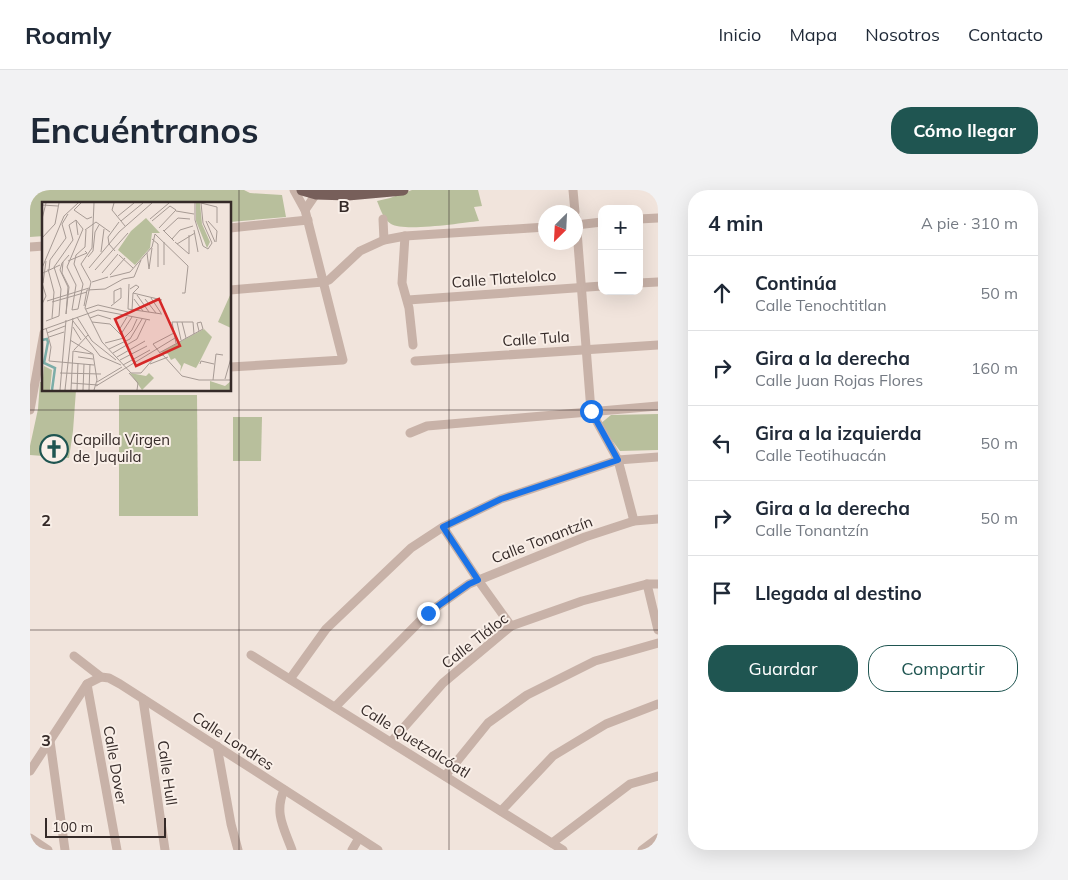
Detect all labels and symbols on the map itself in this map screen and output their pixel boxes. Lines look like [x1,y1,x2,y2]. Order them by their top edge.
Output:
text: B [338,196,350,216]
inset map [42,202,231,391]
north arrow [538,205,583,250]
street label: Calle Tlatelolco [451,265,557,292]
street label: Calle Tula [502,327,570,350]
route start [580,400,603,423]
place label: Capilla Virgen de Juquila [73,430,170,466]
church icon: Capilla Virgen de Juquila [39,434,69,464]
text: 2 [41,510,51,530]
street label: Calle Tonantzín [489,512,595,568]
route end [417,602,440,625]
street label: Calle Tláloc [438,609,512,673]
street label: Calle Quetzalcóatl [357,699,474,782]
street label: Calle Londres [189,707,278,774]
street label: Calle Dover [99,724,132,806]
text: 3 [41,730,51,750]
street label: Calle Hull [154,739,181,807]
scale bar [45,815,166,838]

